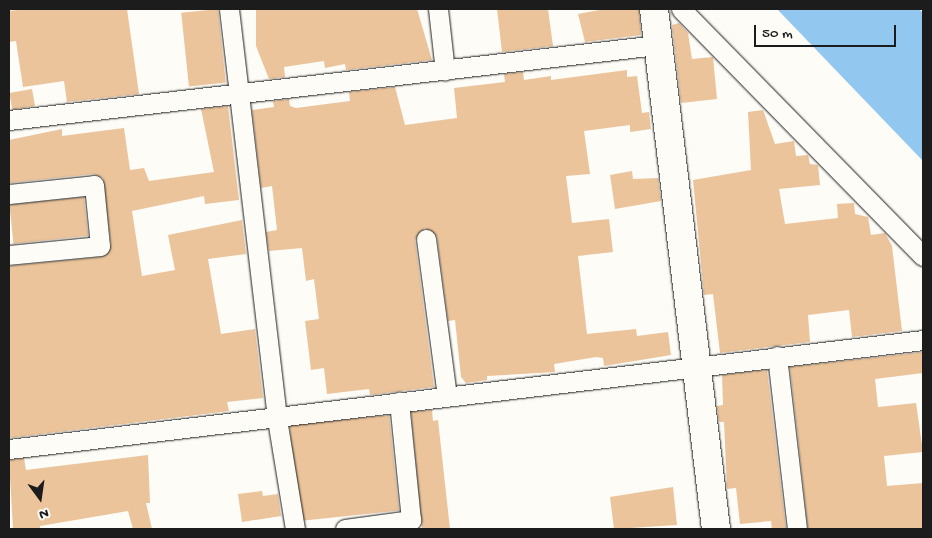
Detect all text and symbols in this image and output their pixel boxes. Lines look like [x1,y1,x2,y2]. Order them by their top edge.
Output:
scale bar [757,15,900,47]
text: 50 m [762,25,793,43]
north arrow [15,473,65,523]
text: N [37,504,50,522]

